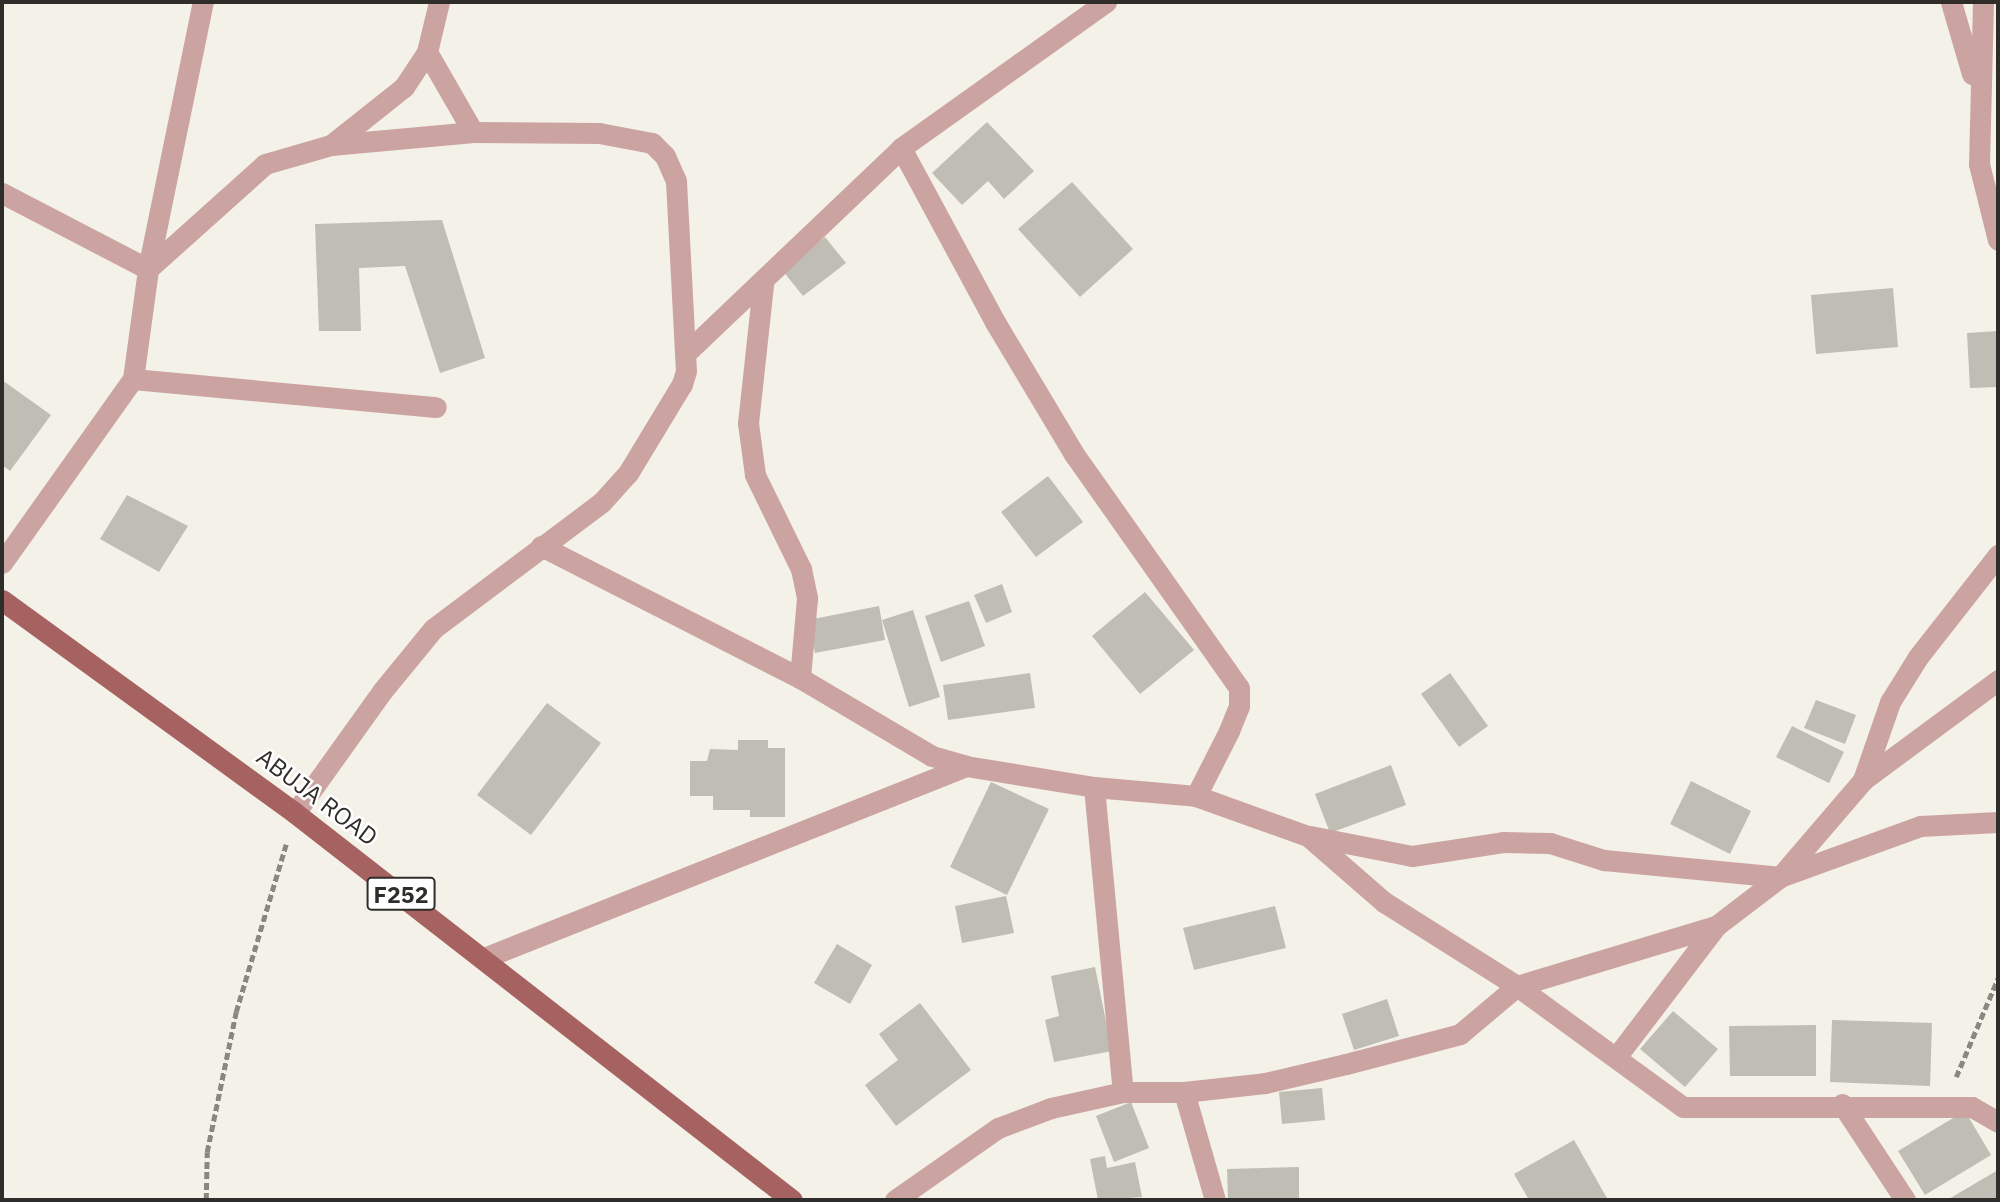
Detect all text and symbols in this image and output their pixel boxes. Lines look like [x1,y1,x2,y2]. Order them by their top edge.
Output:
street label: ABUJA ROAD [251,742,383,852]
road number: F252 [366,874,436,914]

